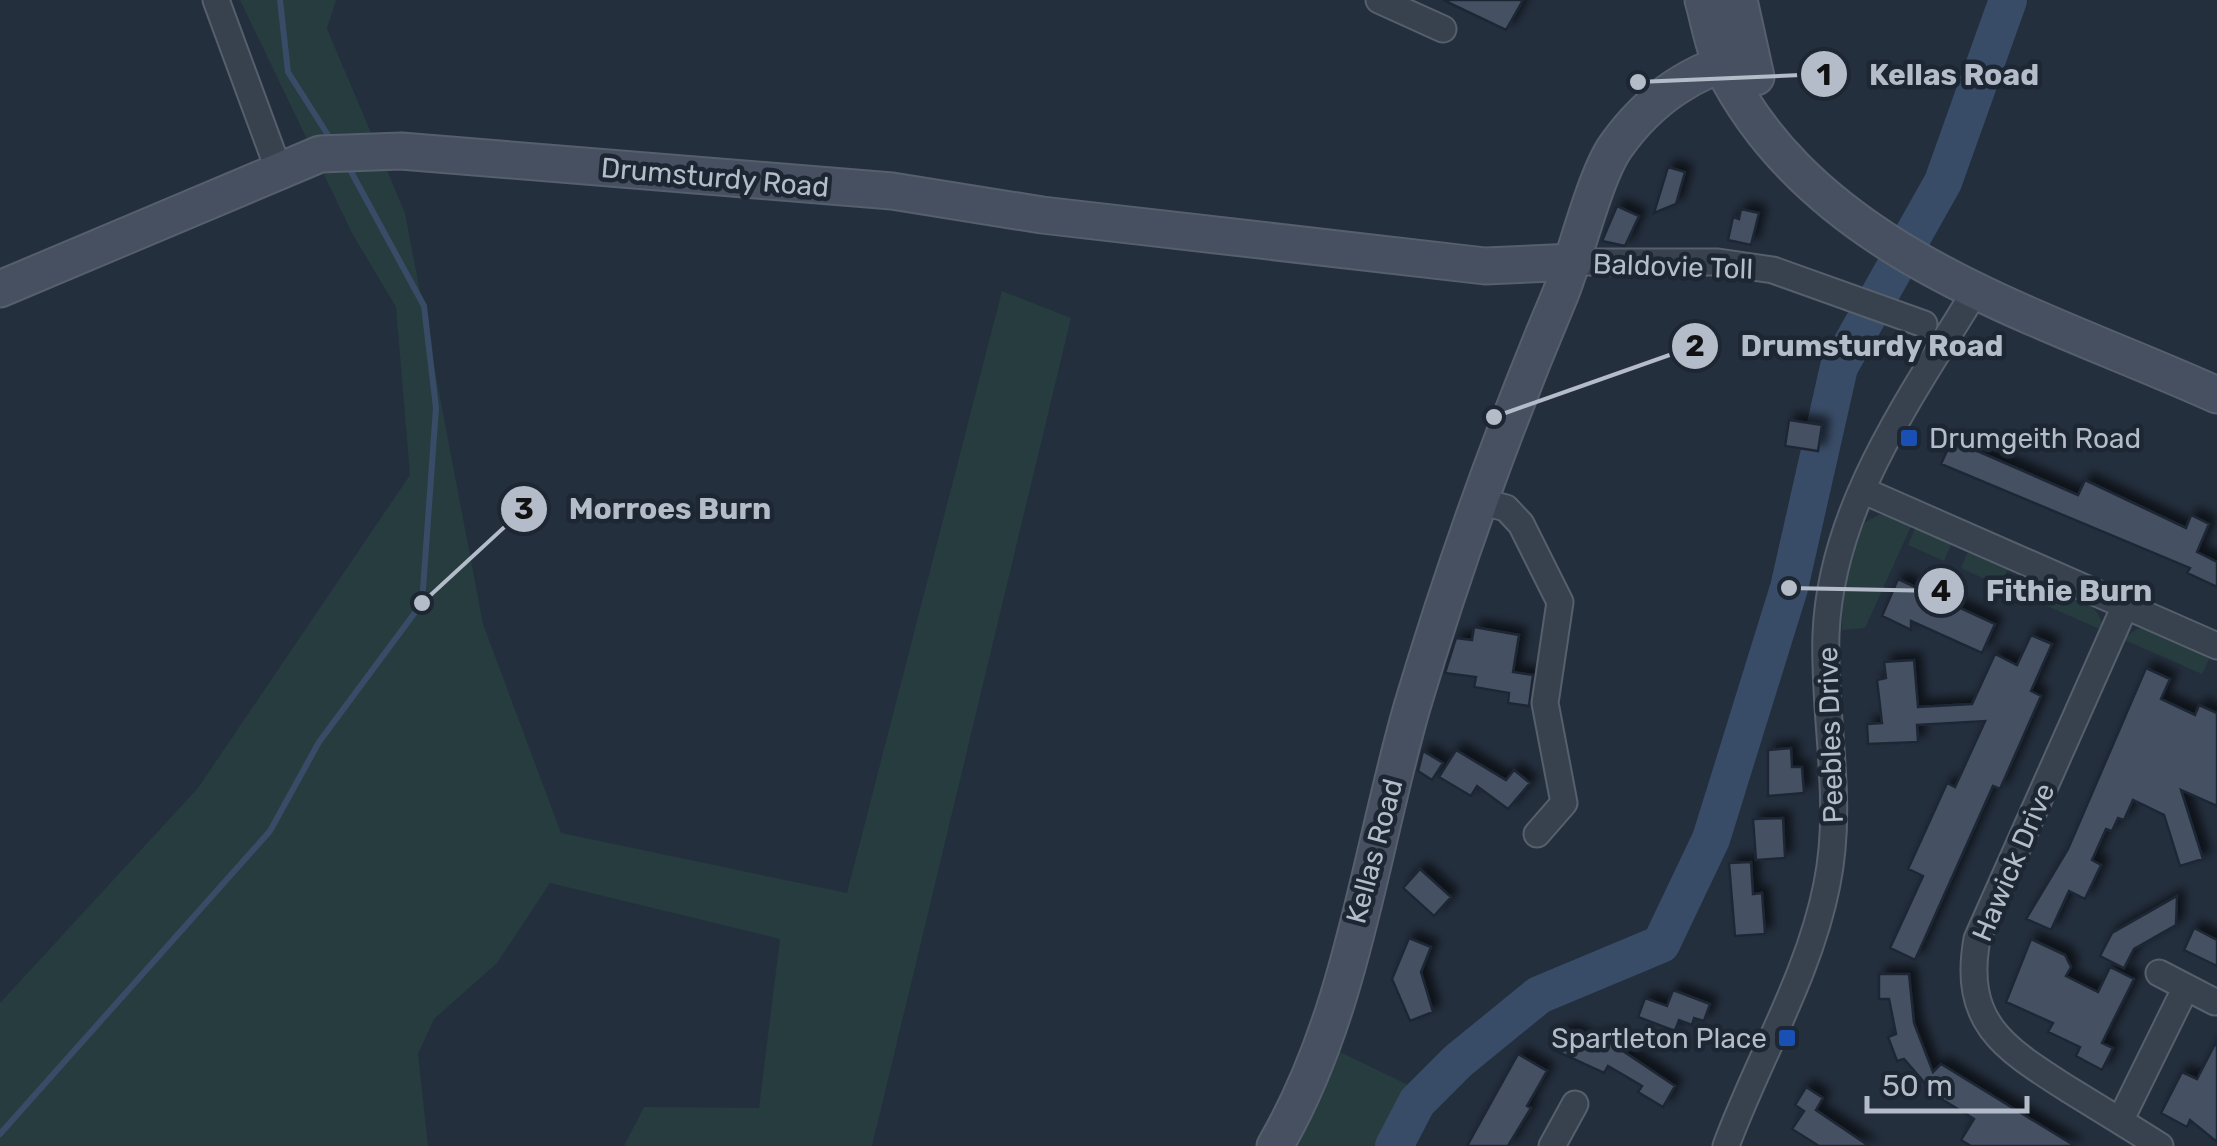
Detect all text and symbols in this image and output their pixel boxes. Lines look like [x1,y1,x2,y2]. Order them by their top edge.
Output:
callout: Kellas Road [1799,44,2059,104]
text: 1 [1817,57,1831,93]
text: Kellas Road [1869,57,2039,93]
street label: Drumsturdy Road [600,151,830,204]
street label: Baldovie Toll [1592,247,1754,286]
callout: Drumsturdy Road [1670,316,2024,376]
text: 2 [1685,328,1705,364]
text: Drumsturdy Road [1740,328,2004,364]
place label: Drumgeith Road [1929,422,2141,455]
marker: Drumgeith Road [1898,427,1920,449]
callout: Morroes Burn [499,479,792,539]
text: 3 [514,491,534,527]
text: Morroes Burn [569,491,771,527]
callout: Fithie Burn [1916,561,2173,621]
text: 4 [1931,573,1951,609]
text: Fithie Burn [1986,573,2152,609]
street label: Peebles Drive [1811,646,1850,824]
street label: Kellas Road [1339,775,1410,927]
street label: Hawick Drive [1965,778,2062,946]
place label: Spartleton Place [1551,1022,1767,1055]
marker: Spartleton Place [1776,1027,1798,1049]
scale bar [1867,1051,2027,1113]
text: 50 m [1882,1068,1953,1104]

